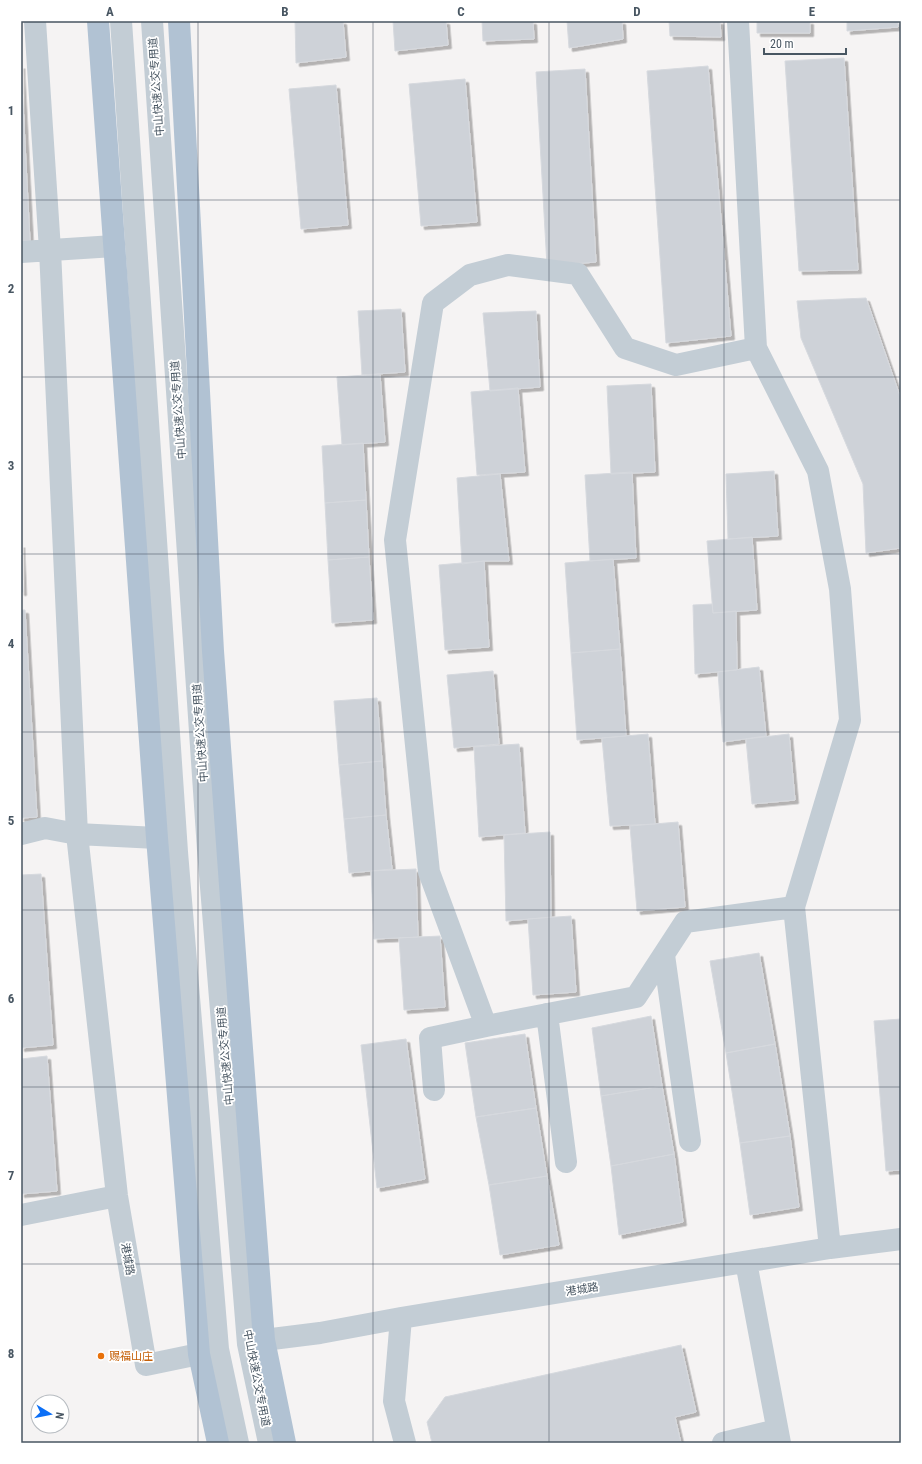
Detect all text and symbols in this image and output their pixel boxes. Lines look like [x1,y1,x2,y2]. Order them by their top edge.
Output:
text: A [106,4,114,19]
text: B [281,4,289,19]
text: C [457,4,465,19]
text: D [633,4,641,19]
text: E [809,4,816,19]
scale bar [764,30,846,56]
street label: 中山快速公交专用道 [147,37,166,137]
text: 20 m [770,37,794,51]
text: 1 [8,103,14,118]
text: 2 [8,281,15,296]
street label: 中山快速公交专用道 [169,360,188,460]
text: 3 [8,458,14,473]
text: 4 [8,636,15,651]
street label: 中山快速公交专用道 [191,683,210,783]
text: 5 [8,813,15,828]
text: 6 [8,991,15,1006]
street label: 中山快速公交专用道 [215,1006,236,1106]
text: 7 [8,1168,15,1183]
street label: 港城路 [118,1242,137,1276]
street label: 港城路 [565,1280,599,1298]
street label: 中山快速公交专用道 [241,1328,272,1428]
text: 8 [8,1346,14,1361]
place label: 赐福山庄 [109,1350,153,1363]
marker: 赐福山庄 [96,1351,106,1361]
north arrow [30,1394,70,1434]
text: N [52,1411,66,1420]

